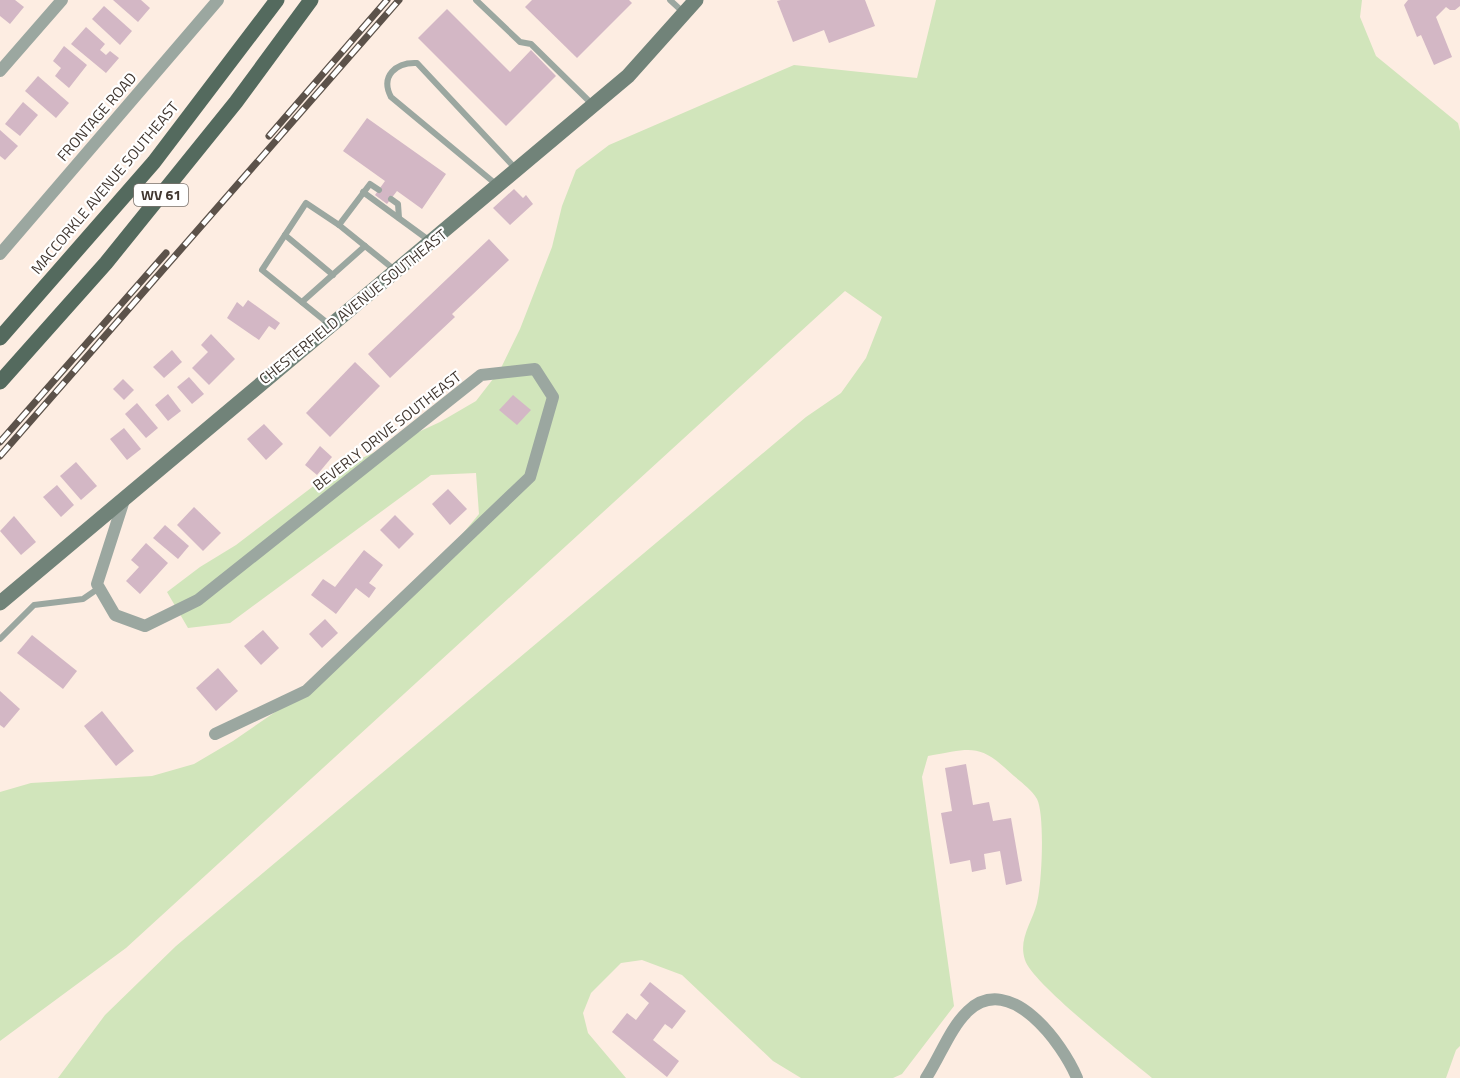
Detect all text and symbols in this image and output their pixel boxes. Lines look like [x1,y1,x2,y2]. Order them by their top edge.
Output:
street label: FRONTAGE ROAD [51,67,142,166]
street label: MACCORKLE AVENUE SOUTHEAST [25,96,184,279]
road number: WV 61 [134,184,188,206]
street label: CHESTERFIELD AVENUE SOUTHEAST [254,223,452,390]
street label: BEVERLY DRIVE SOUTHEAST [308,365,466,496]

